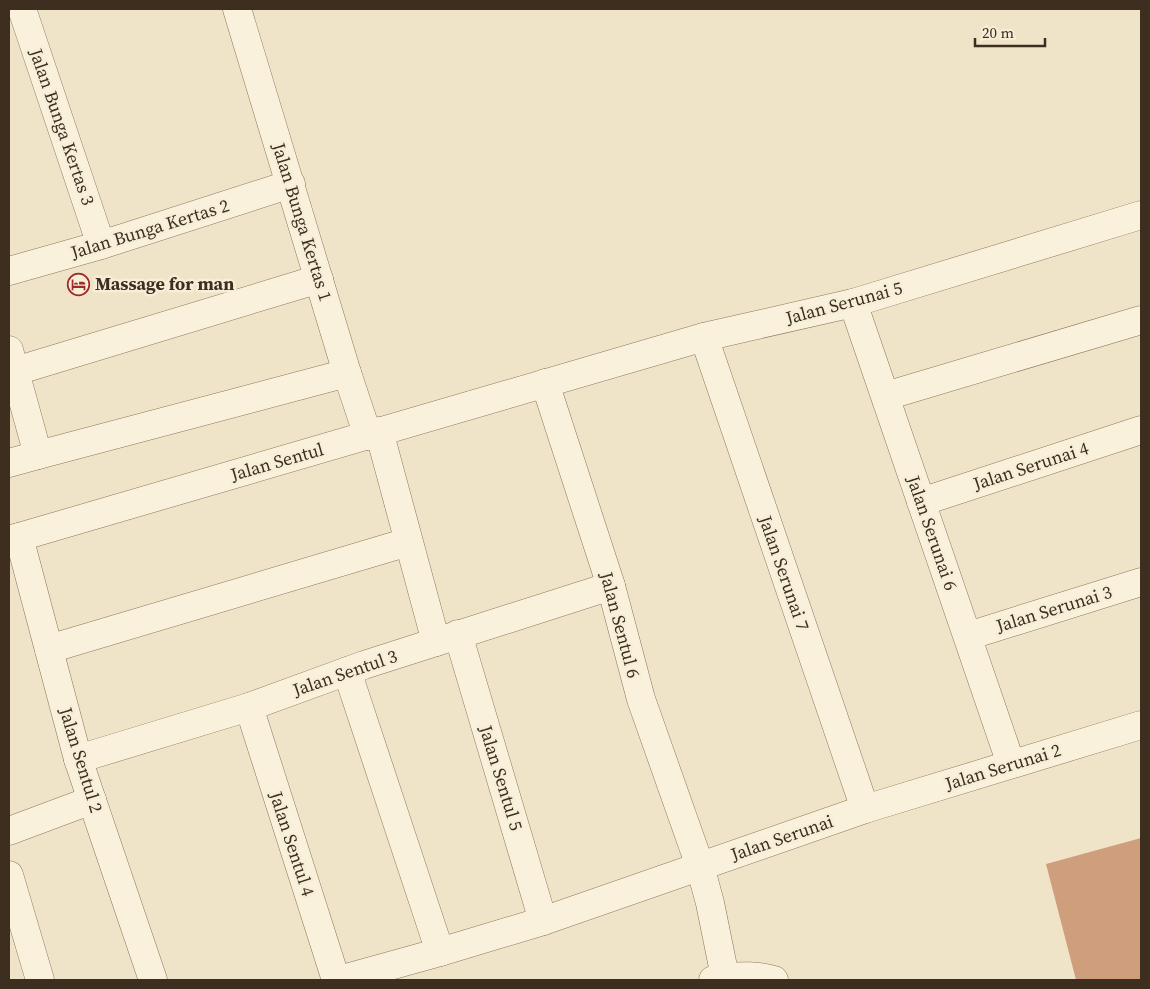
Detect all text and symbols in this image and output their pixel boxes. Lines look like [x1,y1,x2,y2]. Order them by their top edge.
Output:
scale bar [975,15,1045,47]
text: 20 m [982,22,1014,43]
street label: Jalan Bunga Kertas 3 [24,44,101,209]
street label: Jalan Bunga Kertas 1 [266,139,338,304]
street label: Jalan Bunga Kertas 2 [67,193,232,265]
place label: Massage for man [95,271,234,296]
hotel icon: Massage for man [67,272,91,296]
street label: Jalan Serunai 5 [782,275,905,330]
street label: Jalan Serunai 4 [969,435,1092,496]
street label: Jalan Sentul [226,436,326,487]
street label: Jalan Serunai 6 [901,471,964,594]
street label: Jalan Serunai 7 [753,511,816,634]
street label: Jalan Sentul 6 [594,568,647,681]
street label: Jalan Serunai 3 [992,579,1115,638]
street label: Jalan Sentul 3 [288,643,400,702]
street label: Jalan Sentul 2 [53,703,109,816]
street label: Jalan Sentul 5 [473,721,529,834]
street label: Jalan Serunai 2 [941,737,1064,796]
street label: Jalan Sentul 4 [263,787,321,899]
street label: Jalan Serunai [726,808,836,867]

